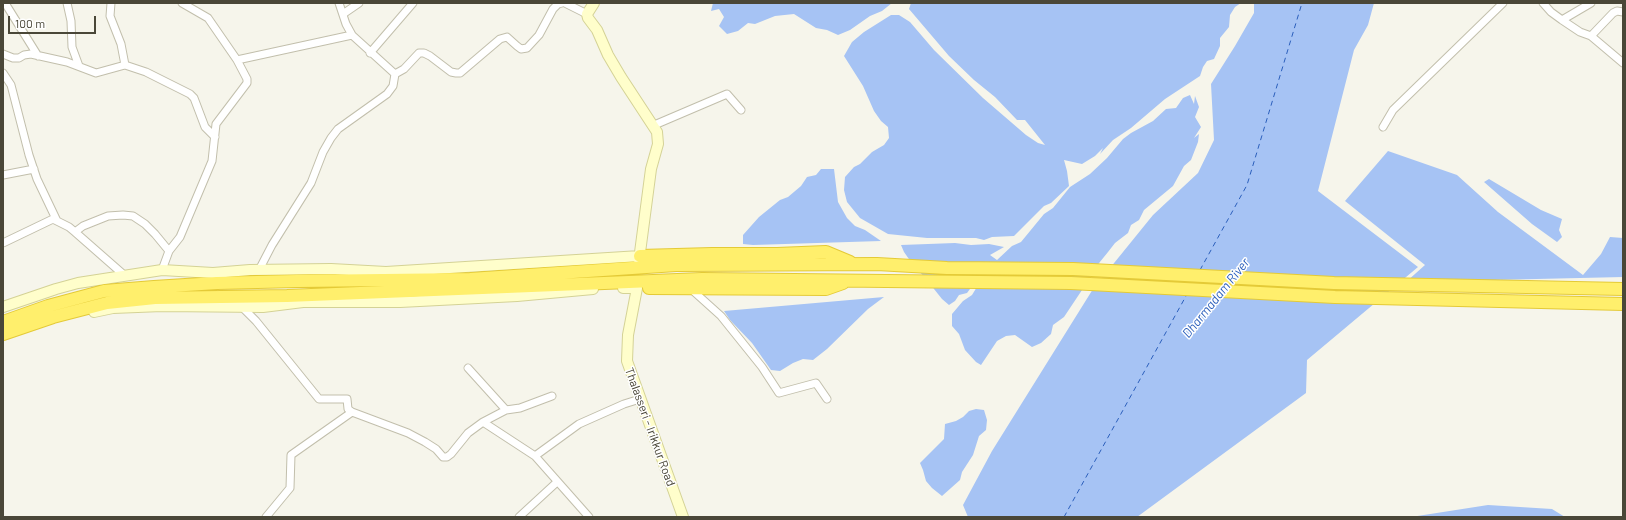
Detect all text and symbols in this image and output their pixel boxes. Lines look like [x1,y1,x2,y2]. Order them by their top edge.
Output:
scale bar [10,8,98,34]
text: 100 m [15,16,45,30]
water label: Dharmadam River [1179,255,1253,341]
street label: Thalasseri - Irikkur Road [622,366,678,488]

